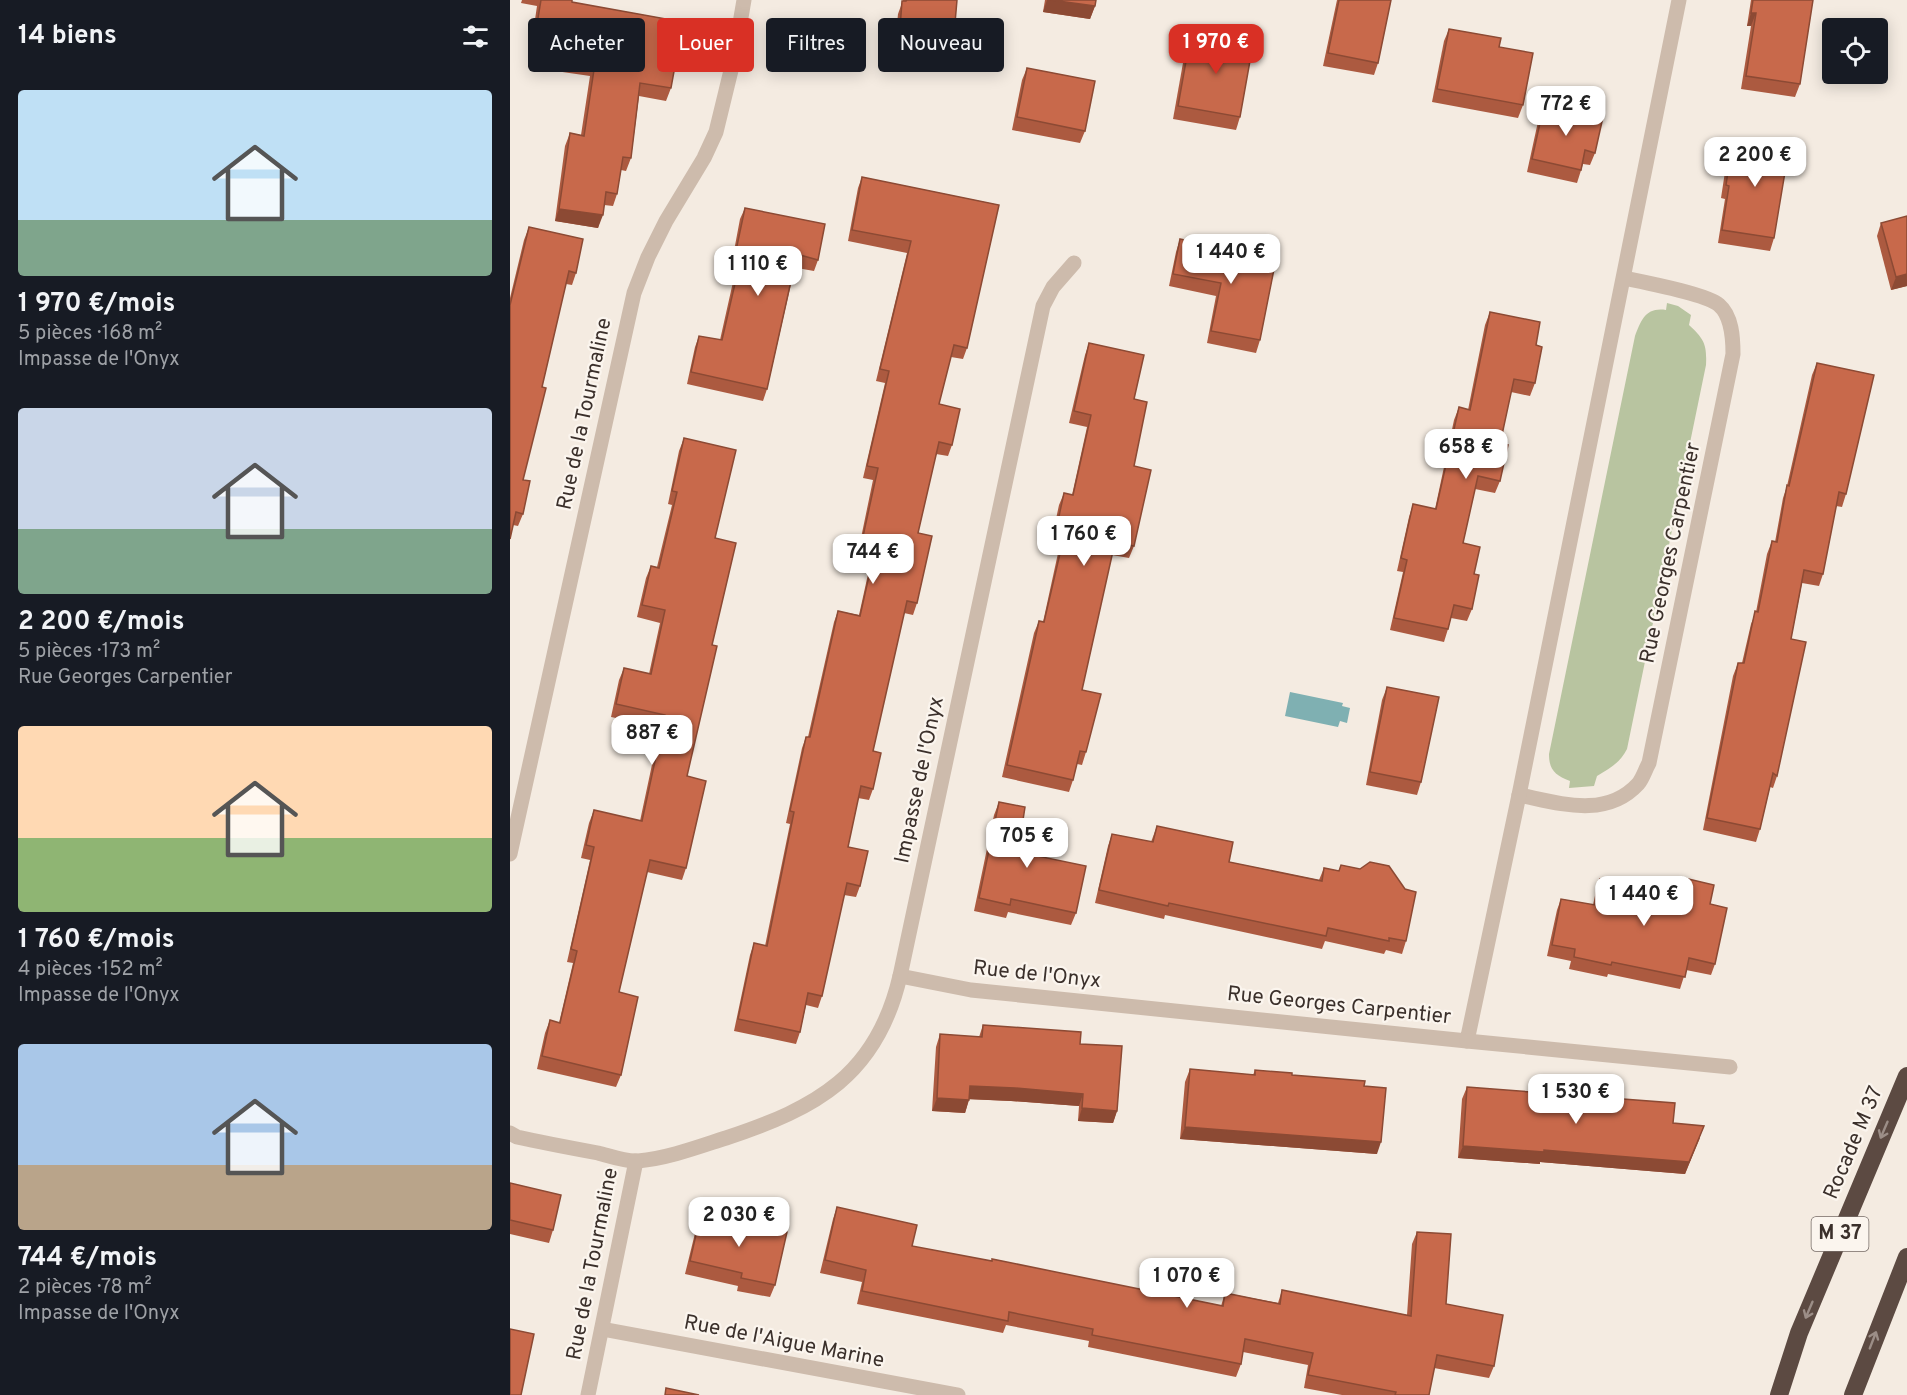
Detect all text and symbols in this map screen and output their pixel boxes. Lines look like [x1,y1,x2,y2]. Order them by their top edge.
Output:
chip: Acheter [528,18,645,72]
chip: Louer [657,18,754,72]
chip: Filtres [766,18,866,72]
chip: Nouveau [878,18,1004,72]
map controls [1822,18,1888,84]
button: locate [1822,18,1888,84]
text: 14 biens [18,20,117,53]
icon: filters [459,20,492,53]
pin: 1 970 € [1161,24,1271,75]
text: 1 970 € [1183,30,1249,56]
pin: 772 € [1524,86,1608,137]
text: 772 € [1540,92,1592,118]
icon: home [201,129,309,237]
pin: 2 200 € [1700,137,1810,188]
text: 2 200 € [1718,143,1792,169]
pin: 1 440 € [1176,234,1286,285]
text: 1 440 € [1196,240,1266,266]
pin: 1 110 € [703,246,813,297]
text: 1 110 € [728,252,788,278]
text: 1 970 €/mois [18,288,175,321]
street label: Rue de la Tourmaline [551,316,619,512]
text: 5 pièces · 168 m² [18,321,162,347]
text: Impasse de l'Onyx [18,347,180,373]
pin: 658 € [1424,429,1508,480]
text: 658 € [1439,435,1493,461]
street label: Rue Georges Carpentier [1634,440,1708,666]
icon: home [201,447,309,555]
pin: 1 760 € [1029,516,1139,567]
text: 1 760 € [1051,522,1117,548]
pin: 744 € [831,534,915,585]
text: 744 € [847,540,899,566]
text: 2 200 €/mois [18,606,185,639]
text: 5 pièces · 173 m² [18,639,160,665]
text: Rue Georges Carpentier [18,665,233,691]
street label: Impasse de l'Onyx [889,694,951,866]
pin: 887 € [610,715,694,766]
text: 887 € [625,721,679,747]
icon: home [201,765,309,873]
pin: 705 € [985,818,1069,869]
text: 705 € [1000,824,1054,850]
pin: 1 440 € [1589,876,1699,927]
text: 1 440 € [1609,882,1679,908]
text: 1 760 €/mois [18,924,175,957]
street label: Rue de l'Onyx [972,955,1102,995]
text: 4 pièces · 152 m² [18,957,163,983]
street label: Rue Georges Carpentier [1226,981,1452,1031]
text: Impasse de l'Onyx [18,983,180,1009]
pin: 1 530 € [1521,1074,1631,1125]
text: 1 530 € [1542,1080,1610,1106]
street label: Rocade M 37 [1818,1082,1890,1204]
icon: home [201,1083,309,1191]
one-way arrow [1878,1120,1889,1139]
street label: Rue de la Tourmaline [561,1165,625,1363]
pin: 2 030 € [684,1197,794,1248]
text: 2 030 € [703,1203,775,1229]
road number: M 37 [1812,1217,1868,1251]
text: 744 €/mois [18,1242,157,1275]
pin: 1 070 € [1132,1258,1242,1309]
text: 1 070 € [1153,1264,1221,1290]
text: 2 pièces · 78 m² [18,1275,152,1301]
one-way arrow [1803,1300,1814,1319]
text: Impasse de l'Onyx [18,1301,180,1327]
street label: Rue de l'Aigue Marine [682,1309,886,1375]
one-way arrow [1868,1331,1879,1350]

